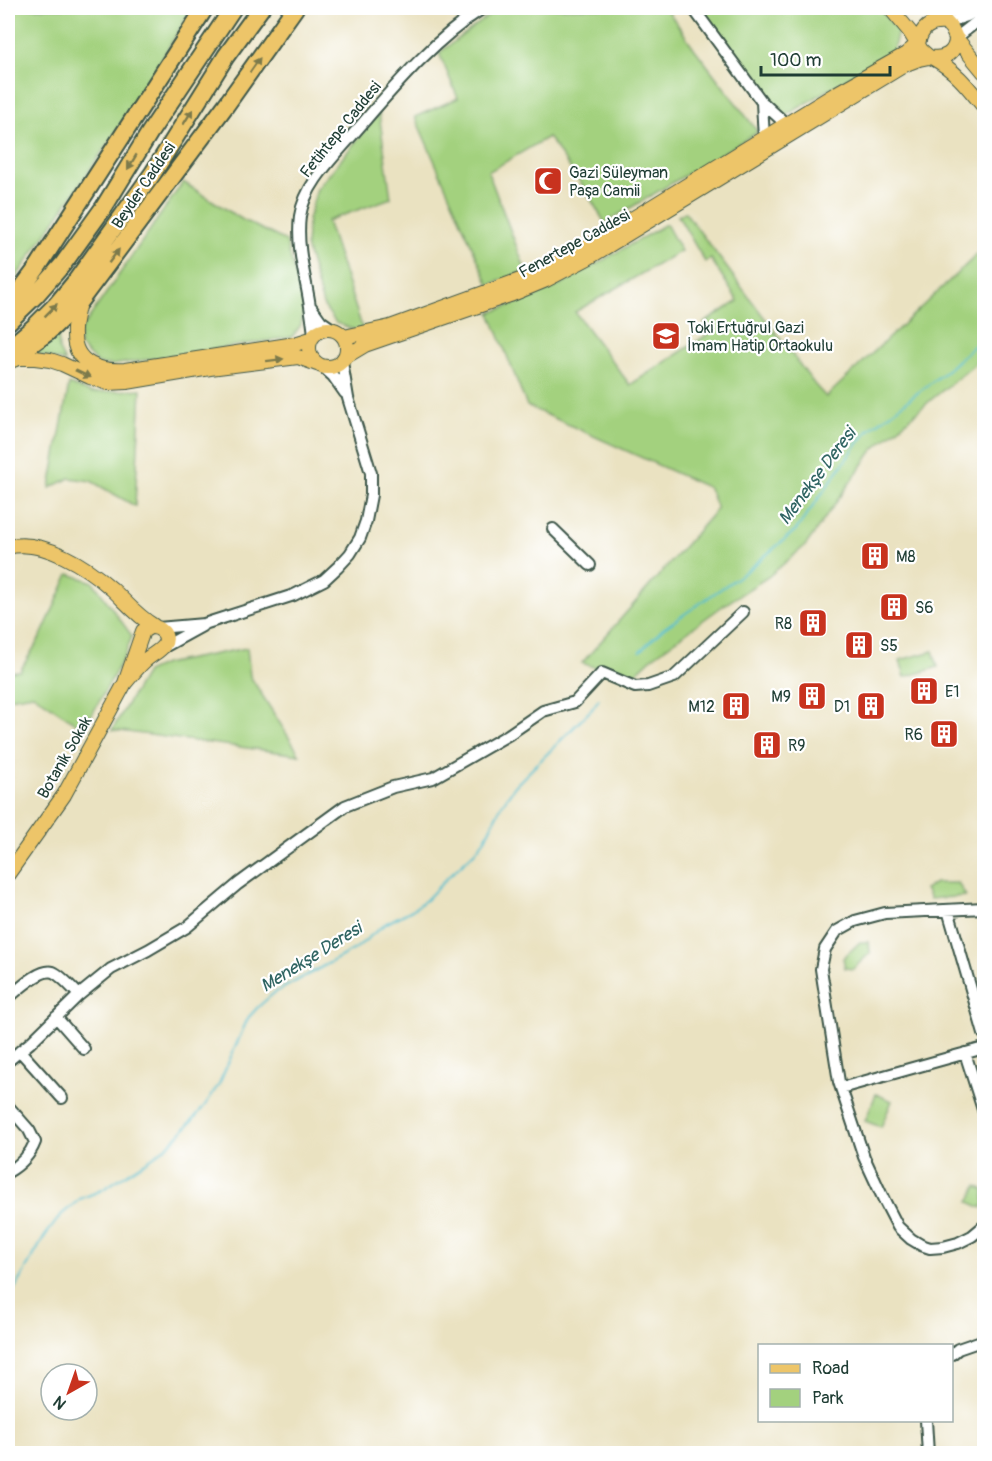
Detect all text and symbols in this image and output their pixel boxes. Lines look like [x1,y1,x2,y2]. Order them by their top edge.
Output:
scale bar [761,39,890,77]
text: 100 m [770,49,822,72]
one-way arrow [249,57,261,73]
street label: Fetihtepe Caddesi [296,77,386,182]
one-way arrow [182,109,193,125]
street label: Beyder Caddesi [108,138,180,233]
one-way arrow [126,154,137,170]
place label: Gazi Süleyman Paşa Camii [569,163,668,201]
mosque icon: Gazi Süleyman Paşa Camii [532,165,564,197]
street label: Fenertepe Caddesi [516,205,634,283]
one-way arrow [108,248,120,264]
one-way arrow [44,302,58,317]
place label: Toki Ertuğrul Gazi İmam Hatip Ortaokulu [687,318,833,356]
school or university icon: Toki Ertuğrul Gazi İmam Hatip Ortaokulu [650,320,682,352]
one-way arrow [266,355,285,365]
one-way arrow [75,369,93,379]
water label: Menekşe Deresi [774,421,863,529]
building icon: M8 [859,540,891,572]
place label: M8 [896,547,916,567]
building icon: S6 [878,591,910,623]
place label: S6 [915,598,934,618]
building icon: R8 [797,607,829,639]
place label: R8 [775,614,792,634]
building icon: S5 [843,629,875,661]
place label: S5 [880,636,898,656]
building icon: E1 [908,675,940,707]
building icon: M9 [796,680,828,712]
place label: E1 [945,682,960,702]
place label: M9 [771,687,791,707]
building icon: M12 [720,690,752,722]
building icon: D1 [855,690,887,722]
place label: M12 [688,697,715,717]
place label: D1 [834,697,850,717]
street label: Botanik Sokak [33,712,97,802]
building icon: R6 [928,718,960,750]
place label: R6 [904,725,923,745]
building icon: R9 [751,729,783,761]
place label: R9 [788,736,806,756]
water label: Menekşe Deresi [256,916,369,998]
legend [758,1344,953,1422]
text: Road [812,1357,849,1380]
north arrow [39,1362,99,1422]
text: Park [812,1387,844,1410]
text: N [49,1391,71,1414]

